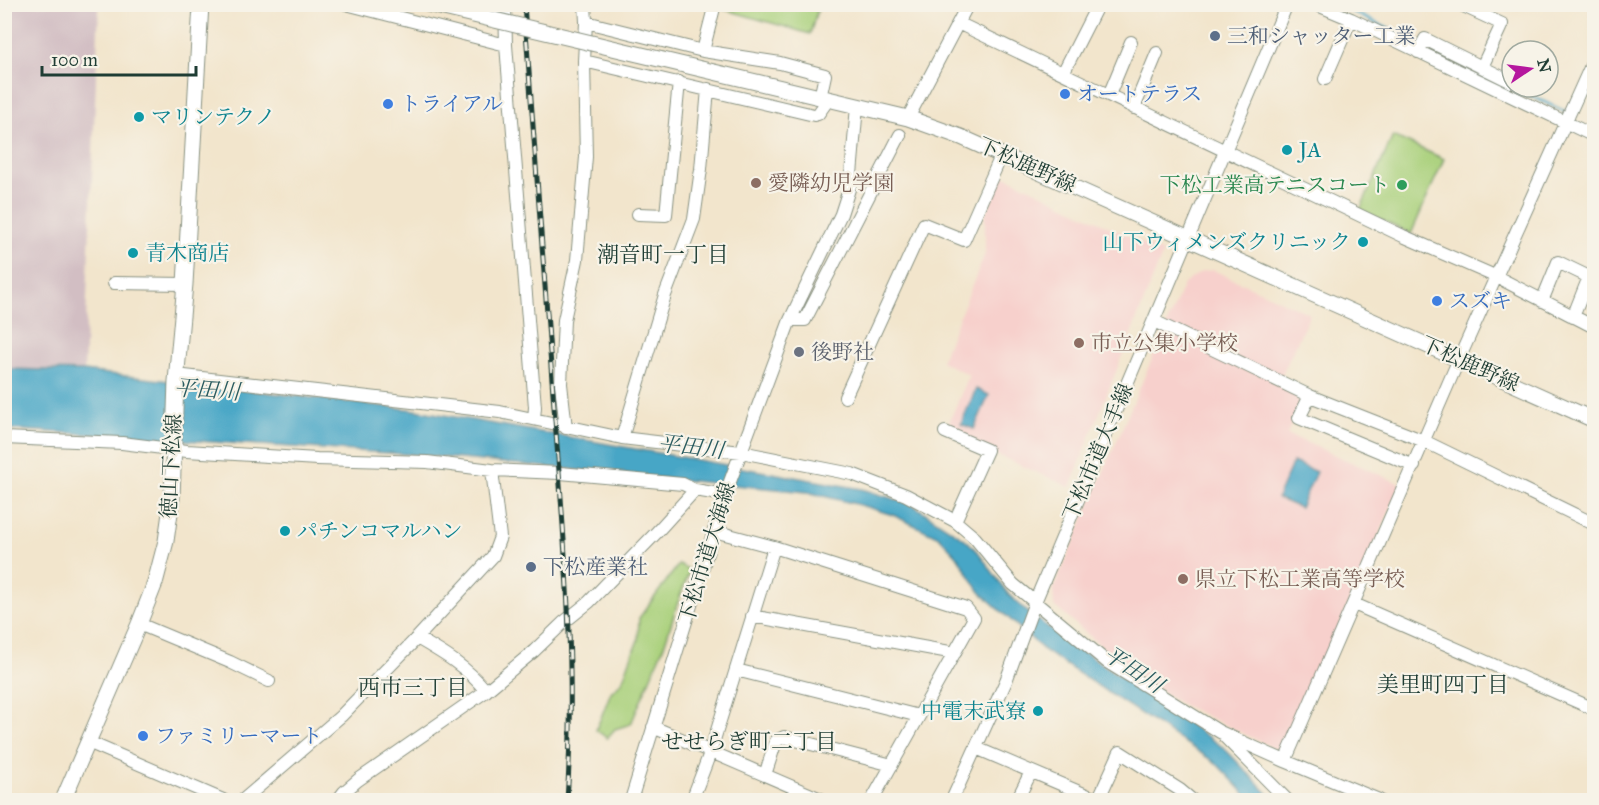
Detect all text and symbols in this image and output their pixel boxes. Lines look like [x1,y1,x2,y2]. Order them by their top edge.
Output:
place label: 三和シャッター工業 [1227,23,1416,49]
marker: 三和シャッター工業 [1208,29,1222,43]
scale bar [42,39,196,77]
north arrow [1500,39,1560,99]
text: 100 m [51,49,98,71]
text: N [1533,57,1555,75]
place label: オートテラス [1077,81,1202,107]
marker: オートテラス [1058,87,1072,101]
place label: トライアル [400,91,503,117]
marker: トライアル [381,97,395,111]
place label: マリンテクノ [151,104,276,130]
marker: マリンテクノ [132,110,146,124]
street label: 下松鹿野線 [974,132,1080,198]
place label: JA [1297,137,1321,163]
marker: JA [1280,143,1294,157]
place label: 愛隣幼児学園 [768,170,894,196]
place label: 下松工業高テニスコート [1160,172,1390,198]
marker: 愛隣幼児学園 [749,176,763,190]
marker: 下松工業高テニスコート [1395,178,1409,192]
place label: 山下ウィメンズクリニック [1102,229,1351,255]
marker: 山下ウィメンズクリニック [1356,235,1370,249]
place label: 青木商店 [145,240,229,266]
district label: 潮音町一丁目 [597,241,729,268]
marker: 青木商店 [126,246,140,260]
place label: スズキ [1449,288,1512,314]
marker: スズキ [1430,294,1444,308]
place label: 市立公集小学校 [1091,330,1238,356]
street label: 下松鹿野線 [1417,331,1523,397]
marker: 市立公集小学校 [1072,336,1086,350]
place label: 後野社 [811,339,874,365]
marker: 後野社 [792,345,806,359]
water label: 平田川 [173,374,243,405]
street label: 下松市道大手線 [1057,379,1139,525]
street label: 徳山下松線 [155,413,187,519]
water label: 平田川 [657,429,727,464]
street label: 下松市道大海線 [673,479,741,627]
place label: パチンコマルハン [297,518,462,544]
marker: パチンコマルハン [278,524,292,538]
place label: 下松産業社 [543,554,648,580]
marker: 下松産業社 [524,560,538,574]
place label: 県立下松工業高等学校 [1195,566,1405,592]
marker: 県立下松工業高等学校 [1176,572,1190,586]
water label: 平田川 [1099,640,1170,700]
district label: 美里町四丁目 [1377,671,1509,698]
district label: 西市三丁目 [358,674,468,701]
place label: 中電末武寮 [921,698,1026,724]
marker: 中電末武寮 [1031,704,1045,718]
place label: ファミリーマート [155,723,323,749]
district label: せせらぎ町二丁目 [661,728,837,755]
marker: ファミリーマート [136,729,150,743]

